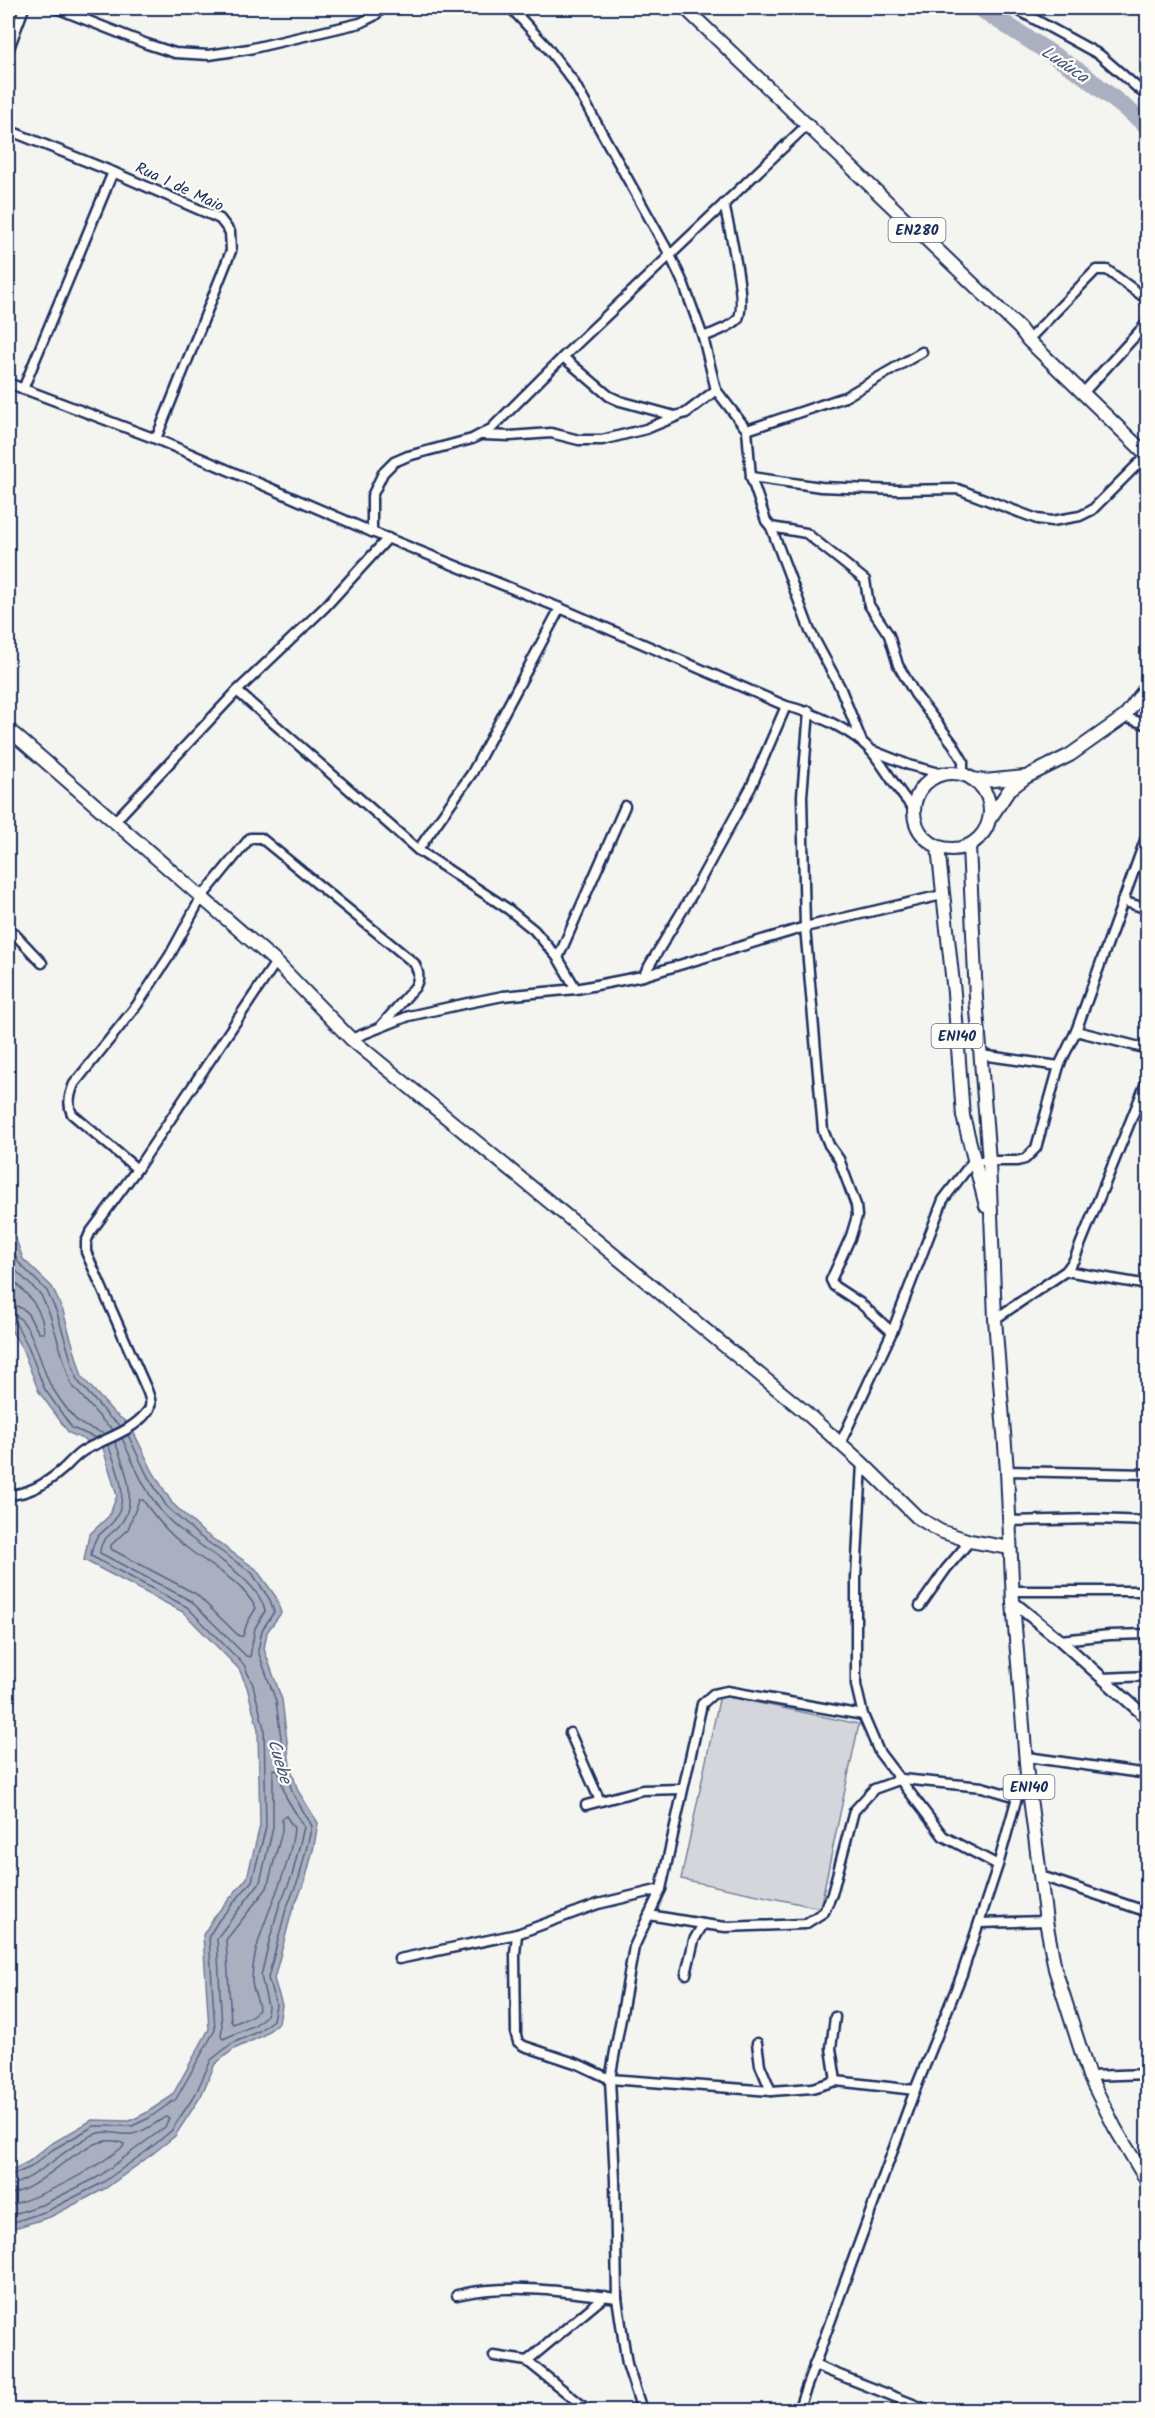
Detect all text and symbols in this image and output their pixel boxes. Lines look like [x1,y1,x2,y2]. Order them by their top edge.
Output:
water label: Luáuca [1034,39,1095,93]
street label: Rua 1 de Maio [131,156,228,219]
road number: EN280 [888,218,946,242]
road number: EN140 [932,1024,982,1048]
water label: Cuebe [258,1736,300,1789]
road number: EN140 [1004,1775,1054,1799]

